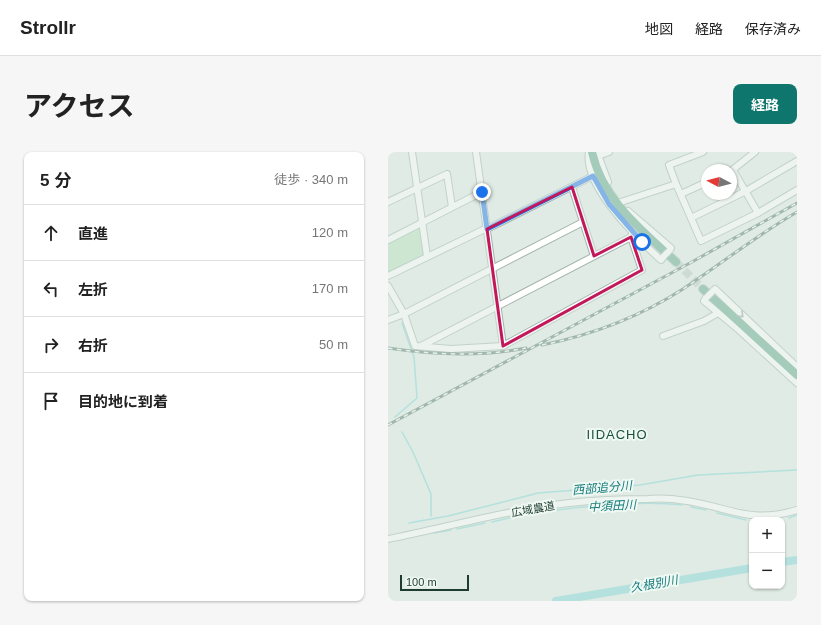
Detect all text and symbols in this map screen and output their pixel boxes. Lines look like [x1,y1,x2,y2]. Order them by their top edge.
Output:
text: Strollr [20,17,76,38]
text: 地図 [645,21,673,37]
text: 経路 [695,21,723,37]
text: 保存済み [745,21,801,37]
button: 経路 [733,84,797,124]
text: アクセス [24,91,135,122]
north arrow [701,164,737,200]
text: 5 分 [40,171,71,190]
text: 徒歩 · 340 m [274,172,348,187]
route end [473,183,491,201]
icon: ahead [40,222,62,244]
text: 直進 [78,225,108,242]
text: 120 m [312,225,348,240]
route start [633,233,651,251]
icon: left [40,278,62,300]
text: 左折 [78,281,108,298]
text: 170 m [312,281,348,296]
one-way arrow [736,310,744,318]
icon: right [40,334,62,356]
text: 右折 [78,337,108,354]
text: 50 m [319,337,348,352]
icon: arrive [40,390,62,412]
text: 目的地に到着 [78,393,168,410]
district label: IIDACHO [586,427,648,442]
water label: 西部追分川 [571,478,634,498]
water label: 中須田川 [588,498,638,514]
street label: 広域農道 [510,499,556,519]
map controls [749,517,785,589]
button: + [749,517,785,553]
button: − [749,553,785,589]
scale bar [400,573,469,592]
water label: 久根別川 [629,573,681,595]
text: 100 m [406,576,437,588]

